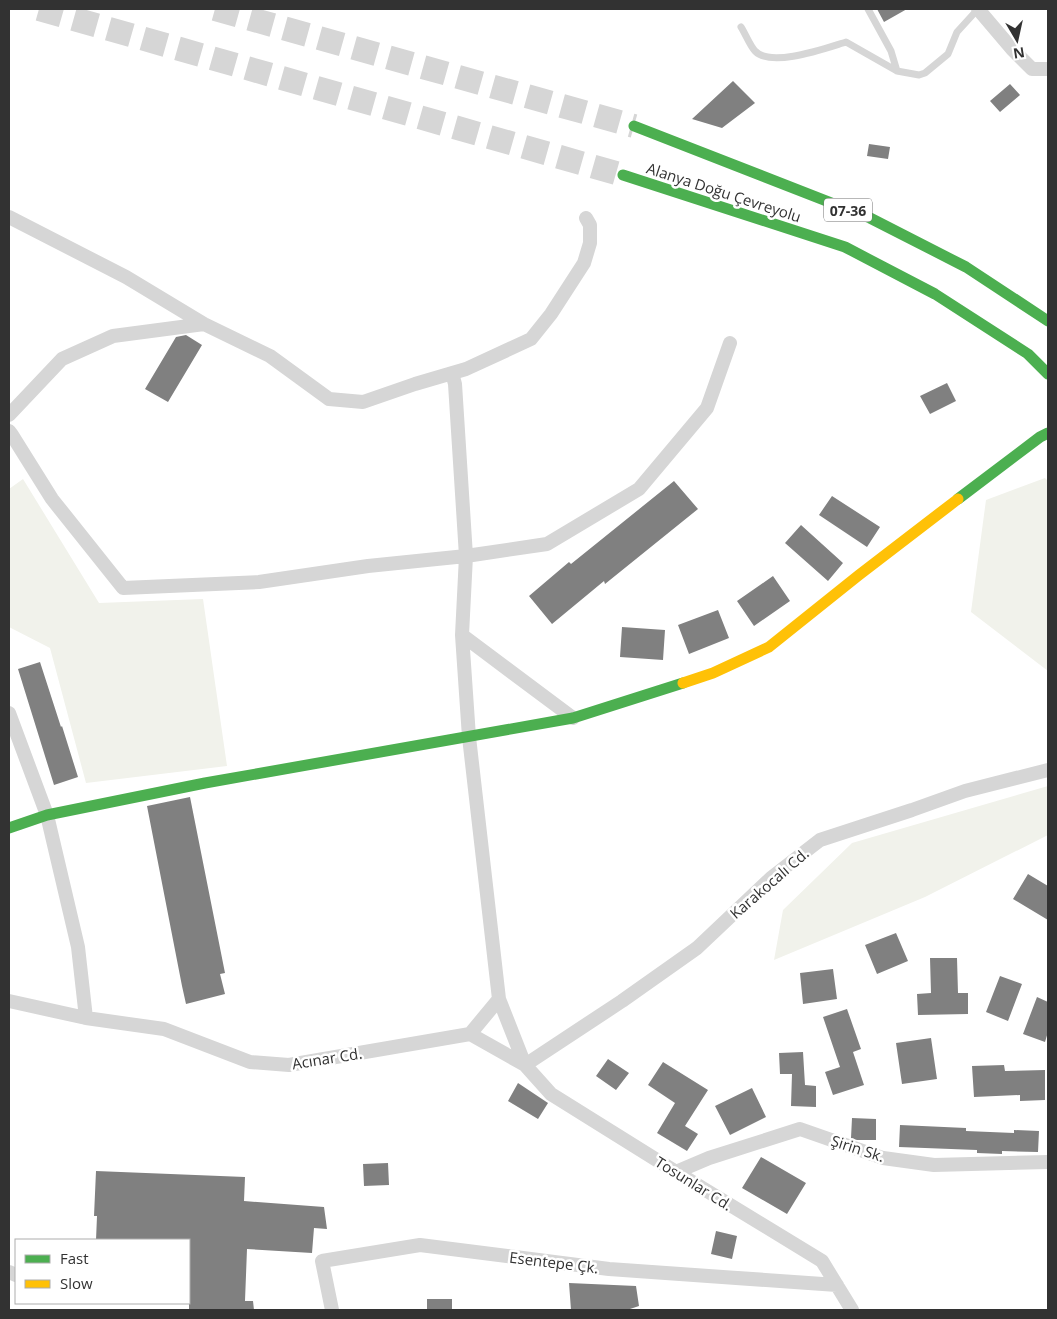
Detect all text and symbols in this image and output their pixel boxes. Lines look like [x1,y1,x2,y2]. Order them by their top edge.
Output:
north arrow [992,15,1042,65]
text: N [1012,43,1026,64]
street label: Alanya Doğu Çevreyolu [644,158,804,226]
road number: 07-36 [824,198,872,222]
street label: Karakocalı Cd. [725,843,813,923]
street label: Acınar Cd. [291,1043,363,1073]
street label: Şirin Sk. [829,1130,887,1166]
street label: Tosunlar Cd. [652,1151,736,1215]
legend [15,1239,190,1304]
street label: Esentepe Çk. [508,1247,600,1277]
text: Fast [60,1248,89,1268]
text: Slow [60,1273,93,1293]

